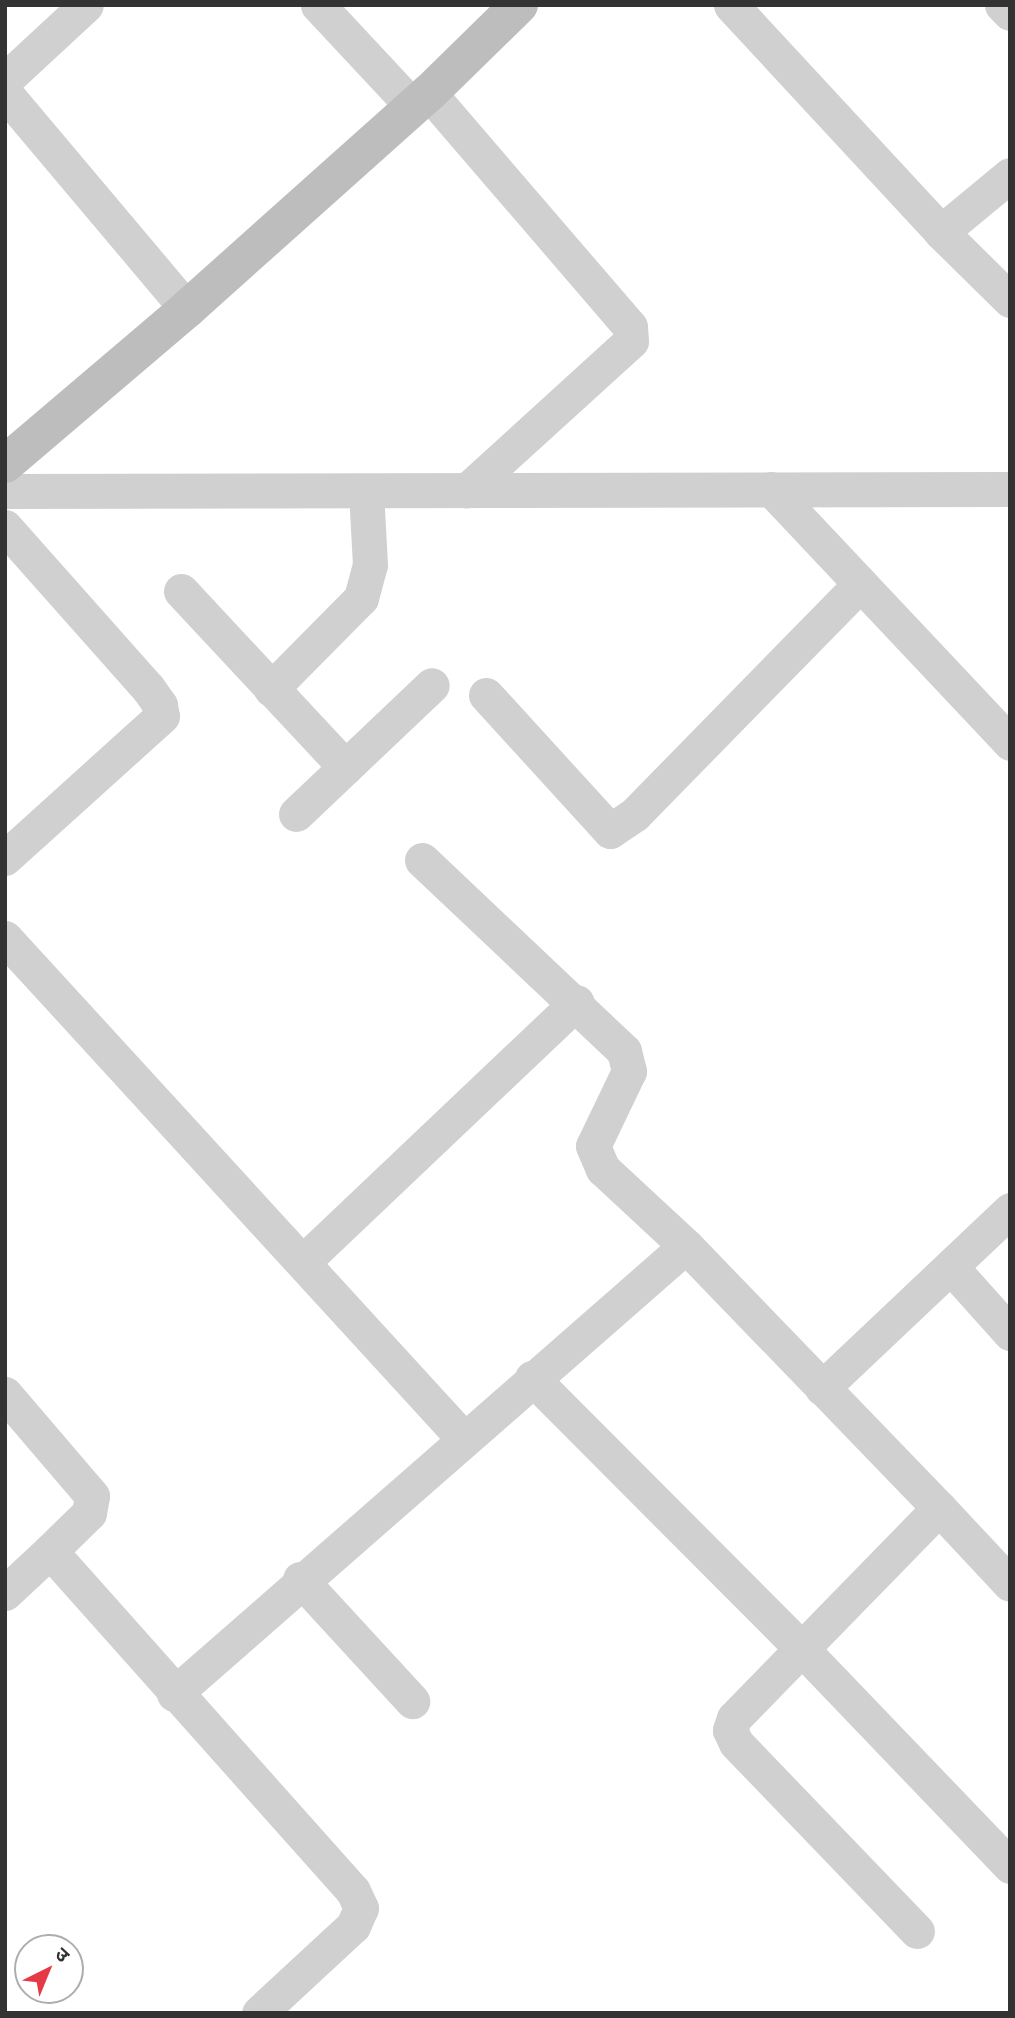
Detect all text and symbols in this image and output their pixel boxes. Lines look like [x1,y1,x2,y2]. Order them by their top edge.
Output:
north arrow [14,1934,84,2004]
text: उ [51,1943,74,1966]

